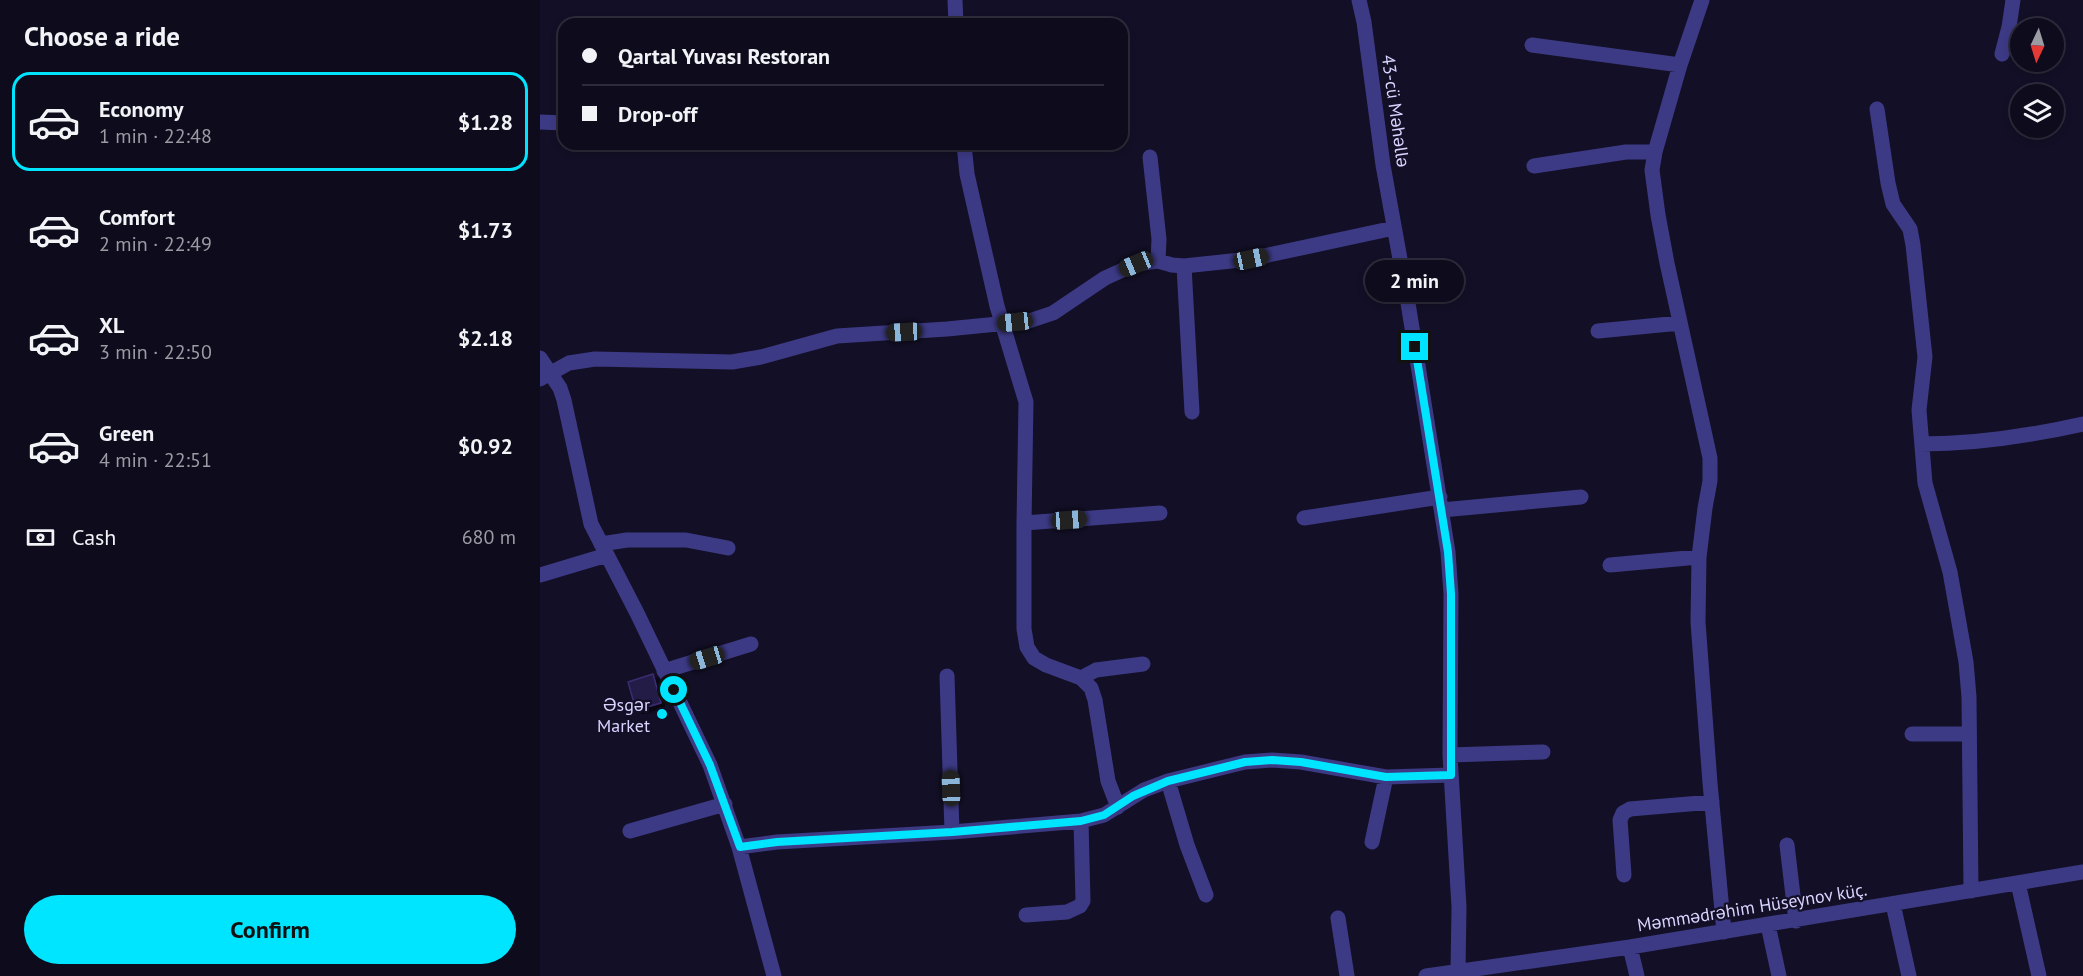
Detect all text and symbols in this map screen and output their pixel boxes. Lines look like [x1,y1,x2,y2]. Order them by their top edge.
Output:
north arrow [2010,18,2064,72]
map controls [2010,18,2064,138]
text: Choose a ride [24,19,180,53]
text: Qartal Yuvası Restoran [618,42,830,70]
street label: 43-cü Məhəllə [1377,53,1415,169]
button: layers [2010,84,2064,138]
icon: car [27,95,81,149]
text: Economy [99,95,183,123]
text: Drop-off [618,100,697,128]
text: $1.28 [458,108,513,136]
text: 1 min · 22:48 [99,123,212,149]
icon: car [27,203,81,257]
text: Comfort [99,203,175,231]
text: $1.73 [458,216,513,244]
text: 2 min · 22:49 [99,231,212,257]
car [1232,246,1270,272]
car [1116,249,1156,279]
callout: 2 min [1366,260,1464,302]
text: 2 min [1390,268,1439,294]
icon: car [27,311,81,365]
text: XL [99,311,124,339]
car [996,311,1034,333]
car [886,322,922,342]
text: $2.18 [458,324,513,352]
route end [1401,333,1428,360]
text: 3 min · 22:50 [99,339,212,365]
icon: car [27,419,81,473]
text: Green [99,419,154,447]
text: $0.92 [458,432,513,460]
text: 4 min · 22:51 [99,447,212,473]
car [1050,510,1088,530]
icon: cash [24,521,57,554]
text: Cash [72,523,116,551]
text: 680 m [462,524,516,550]
car [687,644,727,672]
route start [660,676,687,703]
place label: Əsgər Market [597,693,650,737]
marker: Əsgər Market [655,707,669,721]
car [941,770,961,806]
street label: Məmmədrəhim Hüseynov küç. [1635,877,1869,937]
button: Confirm [24,895,516,964]

